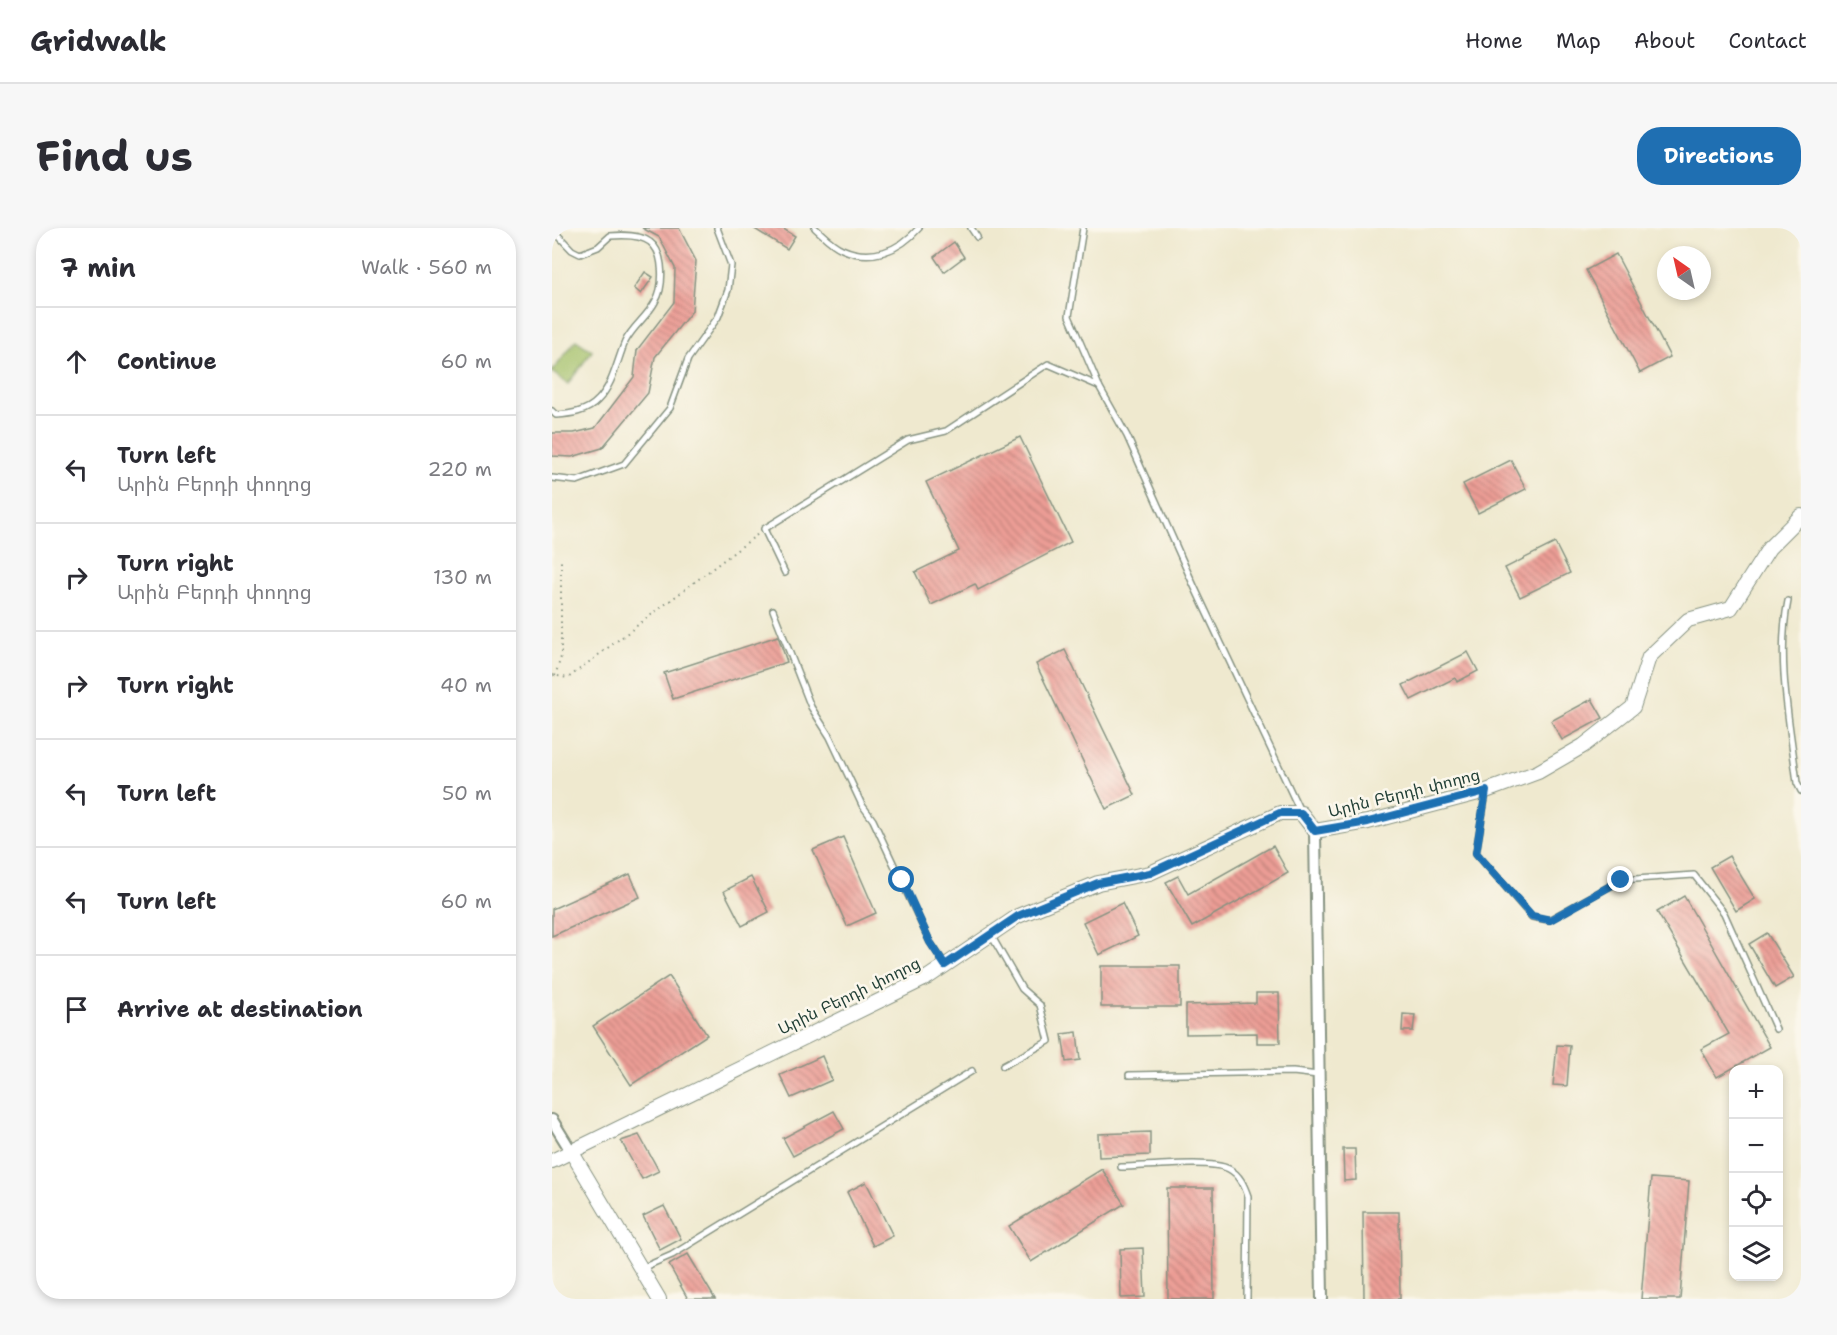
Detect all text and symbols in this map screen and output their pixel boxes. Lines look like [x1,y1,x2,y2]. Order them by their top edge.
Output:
text: Gridwalk [30,22,167,60]
text: Home [1465,27,1523,55]
text: Map [1556,27,1601,55]
text: About [1634,27,1695,55]
text: Contact [1728,27,1807,55]
button: Directions [1637,127,1801,185]
text: Find us [36,128,193,184]
north arrow [1657,246,1711,300]
text: 7 min [60,250,136,285]
text: Walk · 560 m [361,254,492,280]
icon: ahead [60,345,93,378]
text: Continue [117,347,217,376]
text: 60 m [440,348,492,374]
text: Turn left [117,441,216,470]
icon: left [60,453,93,486]
text: 220 m [428,456,492,482]
text: Արին Բերդի փողոց [117,471,312,497]
text: Turn right [117,549,234,578]
icon: right [60,561,93,594]
text: 130 m [433,564,492,590]
text: Արին Բերդի փողոց [117,579,312,605]
icon: right [60,669,93,702]
text: Turn right [117,671,234,700]
text: 40 m [440,672,492,698]
street label: Արին Բերդի փողոց [1326,764,1482,822]
icon: left [60,777,93,810]
text: Turn left [117,779,216,808]
text: 50 m [442,780,492,806]
route start [888,866,914,892]
route end [1607,866,1633,892]
icon: left [60,885,93,918]
text: Turn left [117,887,216,916]
text: 60 m [440,888,492,914]
street label: Արին Բերդի փողոց [774,952,924,1040]
icon: arrive [60,993,93,1026]
text: Arrive at destination [117,995,363,1024]
map controls [1729,1065,1783,1281]
button: + [1729,1065,1783,1119]
button: − [1729,1119,1783,1173]
button: locate [1729,1173,1783,1227]
button: layers [1729,1227,1783,1281]

